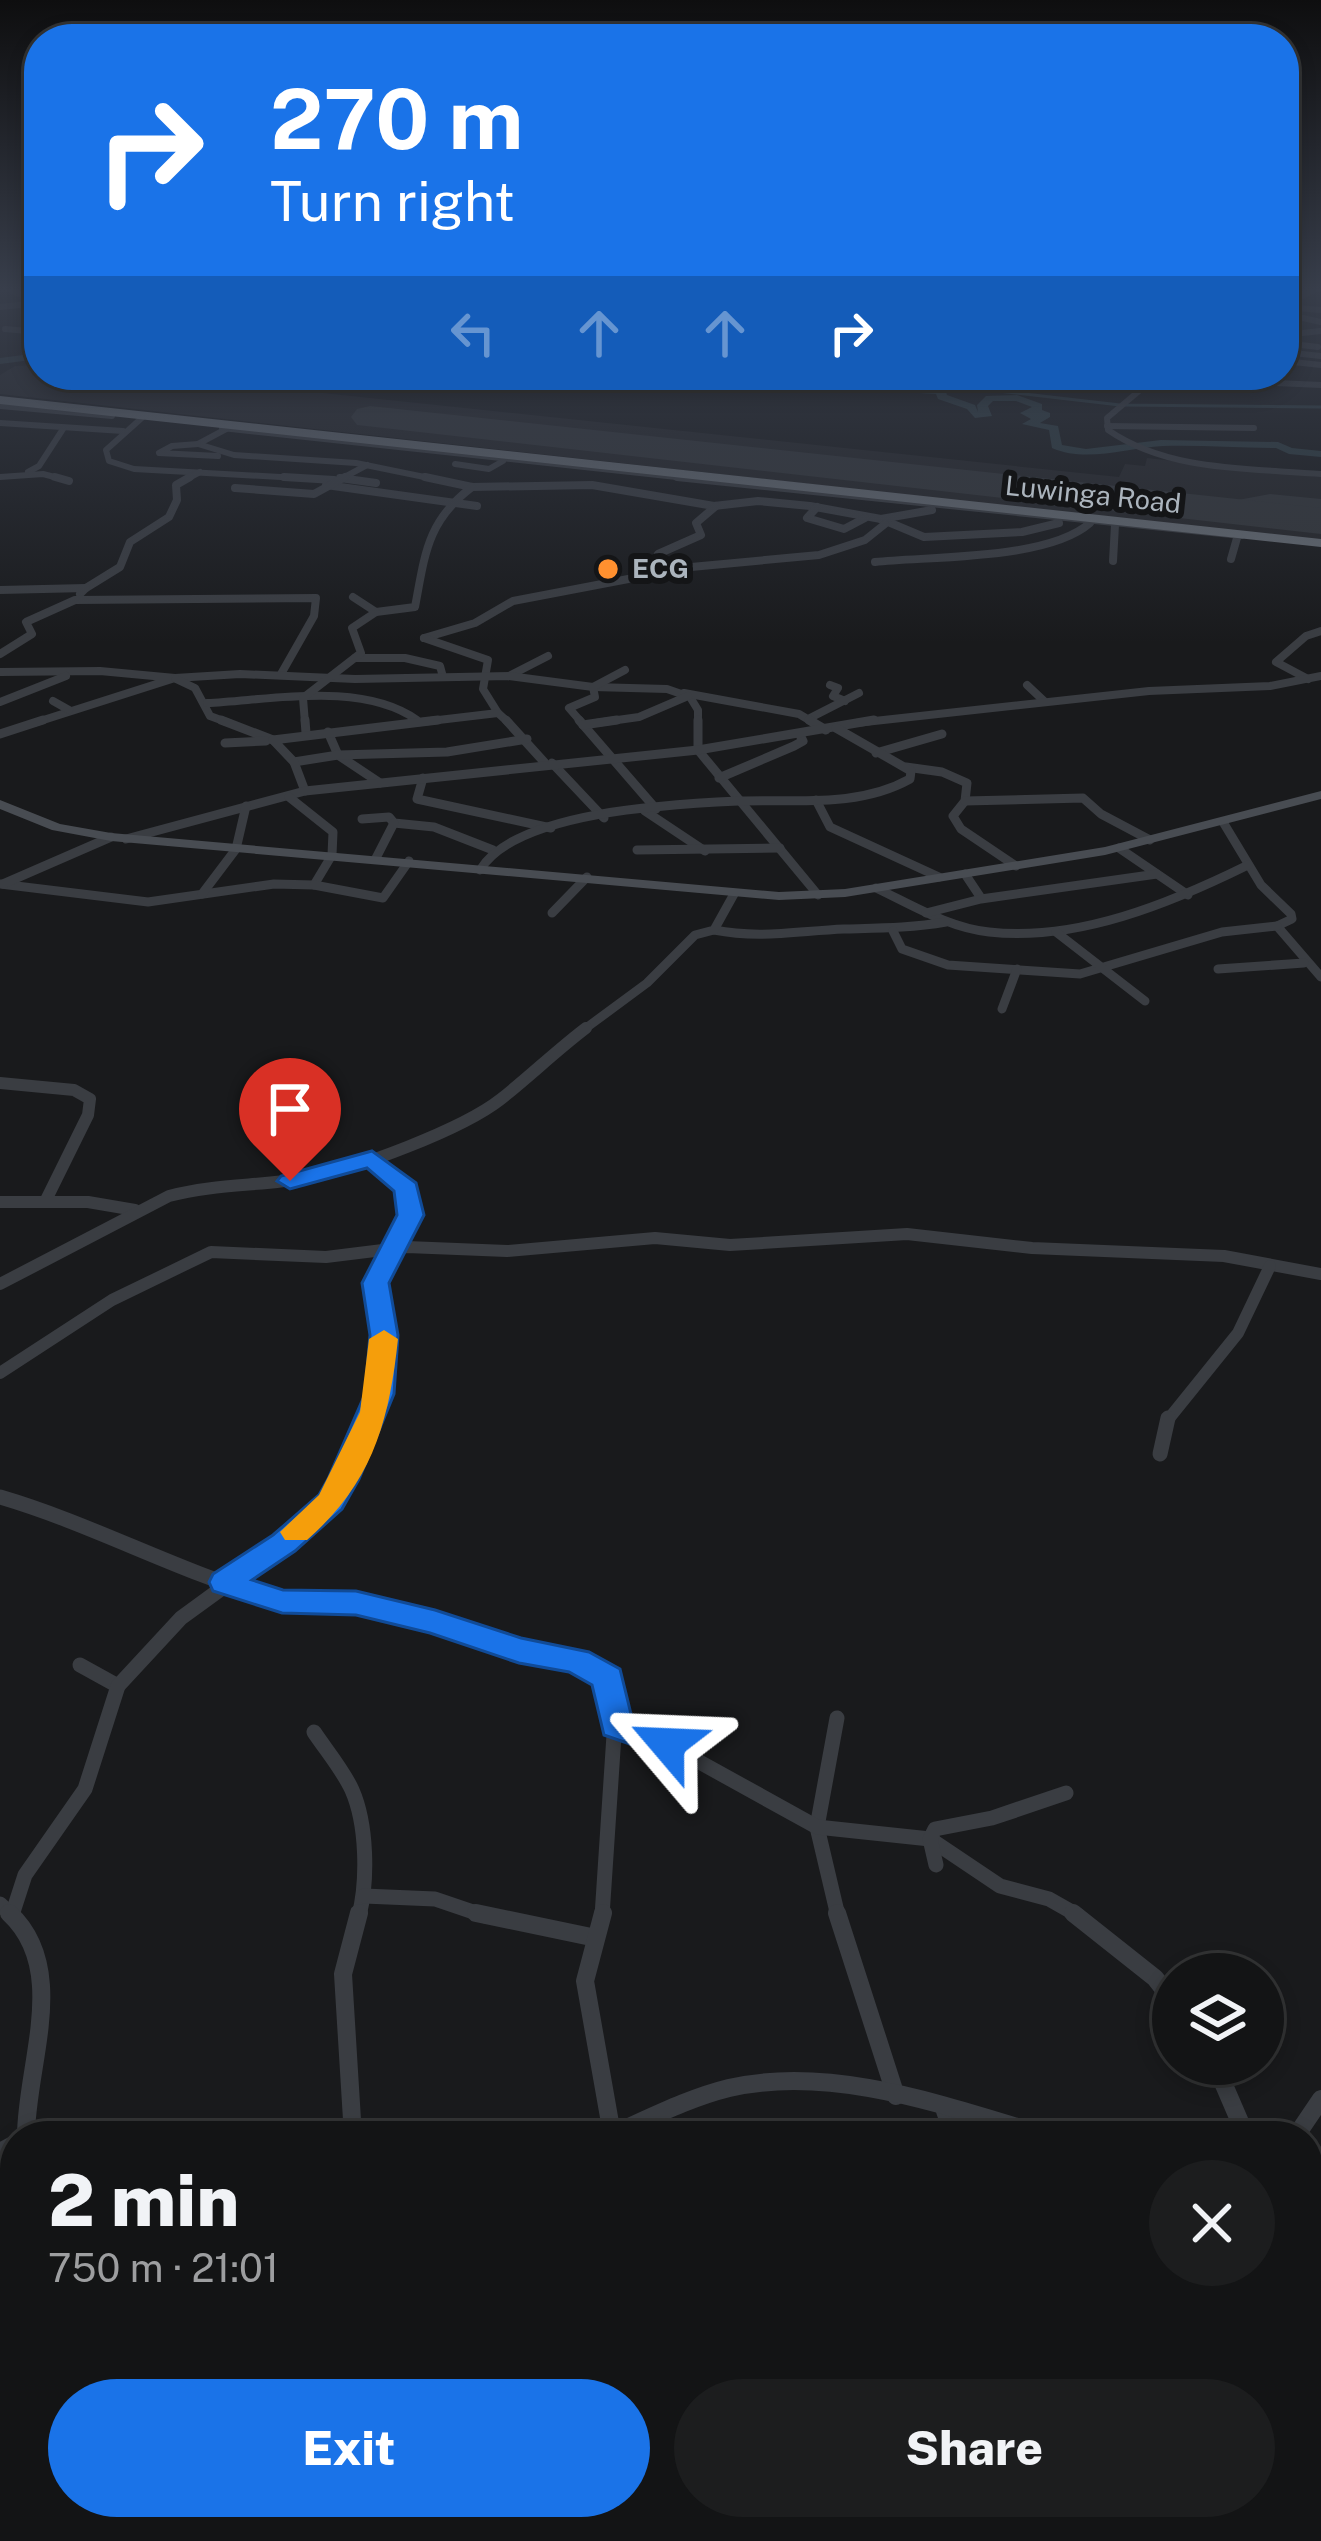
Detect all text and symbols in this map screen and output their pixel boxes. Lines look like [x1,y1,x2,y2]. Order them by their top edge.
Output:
text: 270 m [270,69,523,168]
icon: right [72,72,228,228]
text: Turn right [270,170,515,233]
icon: left [440,300,506,366]
icon: ahead [566,300,632,366]
icon: ahead [692,300,758,366]
icon: right [818,300,884,366]
street label: Luwinga Road [1004,469,1183,519]
place label: ECG [632,552,689,584]
marker: ECG [595,556,621,582]
pin [239,1058,341,1181]
icon: arrive [257,1076,323,1142]
position arrow [604,1681,730,1807]
map controls [1152,1953,1284,2085]
button: layers [1152,1953,1284,2085]
text: 2 min [48,2158,239,2242]
button: close [1149,2160,1275,2286]
text: 750 m · 21:01 [48,2245,279,2291]
button: Exit [48,2379,650,2517]
button: Share [674,2379,1275,2517]

